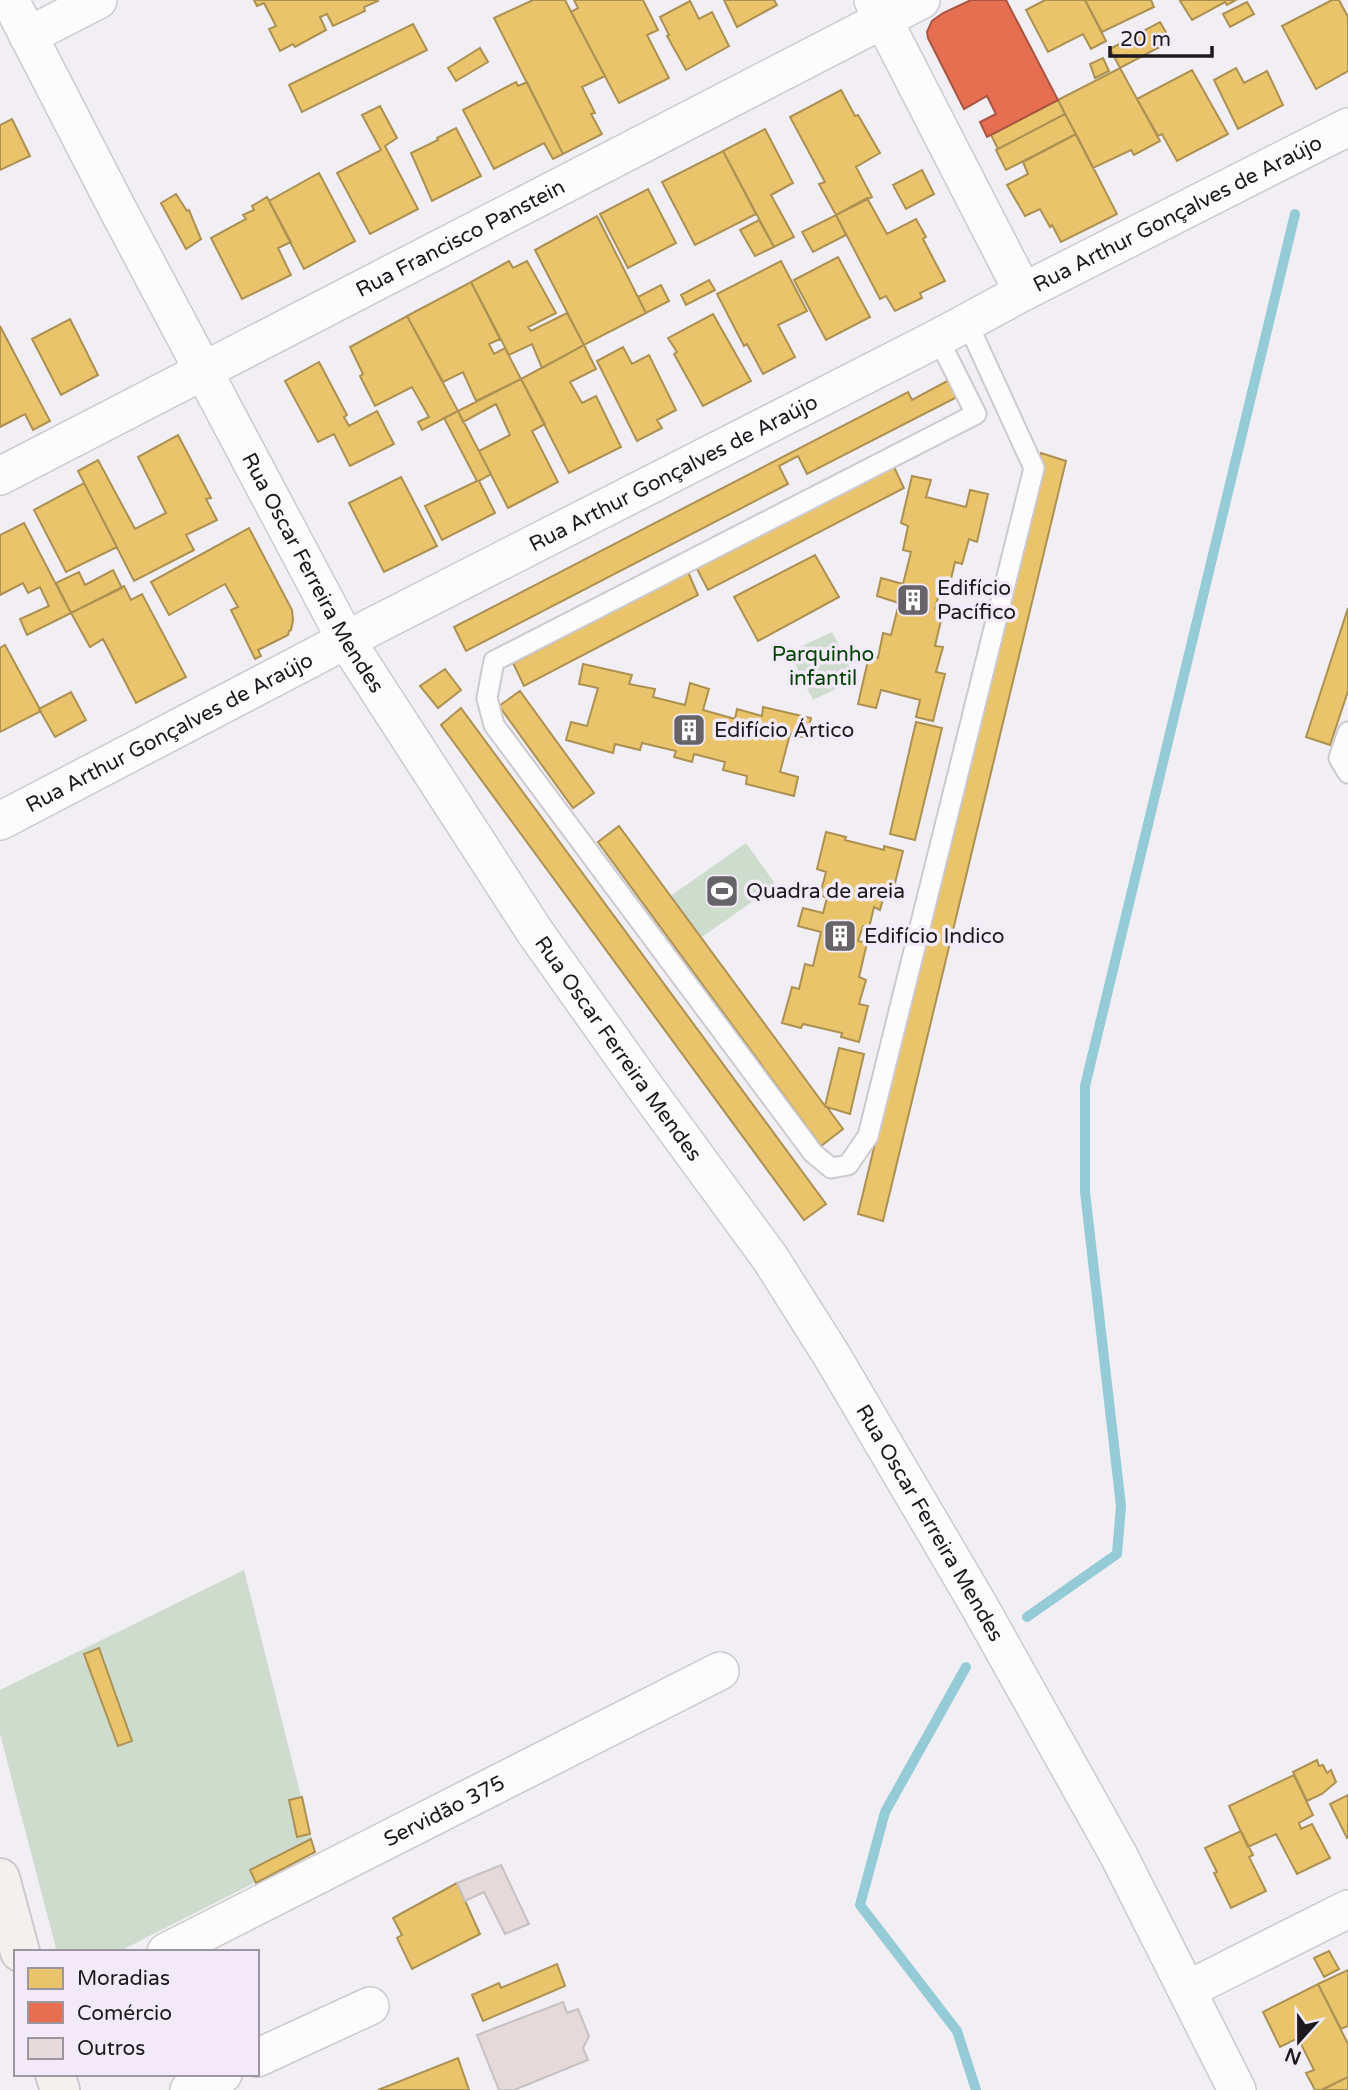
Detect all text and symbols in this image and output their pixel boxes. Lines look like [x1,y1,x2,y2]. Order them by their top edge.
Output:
scale bar [1110,14,1212,58]
text: 20 m [1120,27,1171,52]
street label: Rua Arthur Gonçalves de Araújo [1029,130,1326,298]
street label: Rua Francisco Panstein [352,174,569,303]
street label: Rua Arthur Gonçalves de Araújo [525,389,822,557]
street label: Rua Oscar Ferreira Mendes [236,449,389,698]
place label: Edifício Pacífico [937,576,1016,625]
building icon: Edifício Pacífico [894,581,932,619]
park label: Parquinho infantil [772,642,874,691]
street label: Rua Arthur Gonçalves de Araújo [22,648,317,818]
building icon: Edifício Ártico [670,711,708,749]
place label: Edifício Ártico [714,718,854,743]
sports icon: Quadra de areia [703,872,741,910]
place label: Quadra de areia [746,879,905,904]
building icon: Edifício Indico [821,917,859,955]
place label: Edifício Indico [864,924,1004,949]
street label: Rua Oscar Ferreira Mendes [529,932,707,1166]
street label: Rua Oscar Ferreira Mendes [850,1400,1008,1646]
street label: Servidão 375 [380,1770,509,1852]
legend [14,1950,259,2076]
text: Moradias [77,1966,170,1991]
text: Comércio [77,2001,172,2026]
north arrow [1264,2006,1334,2076]
text: Outros [77,2036,145,2061]
text: N [1282,2043,1304,2069]

